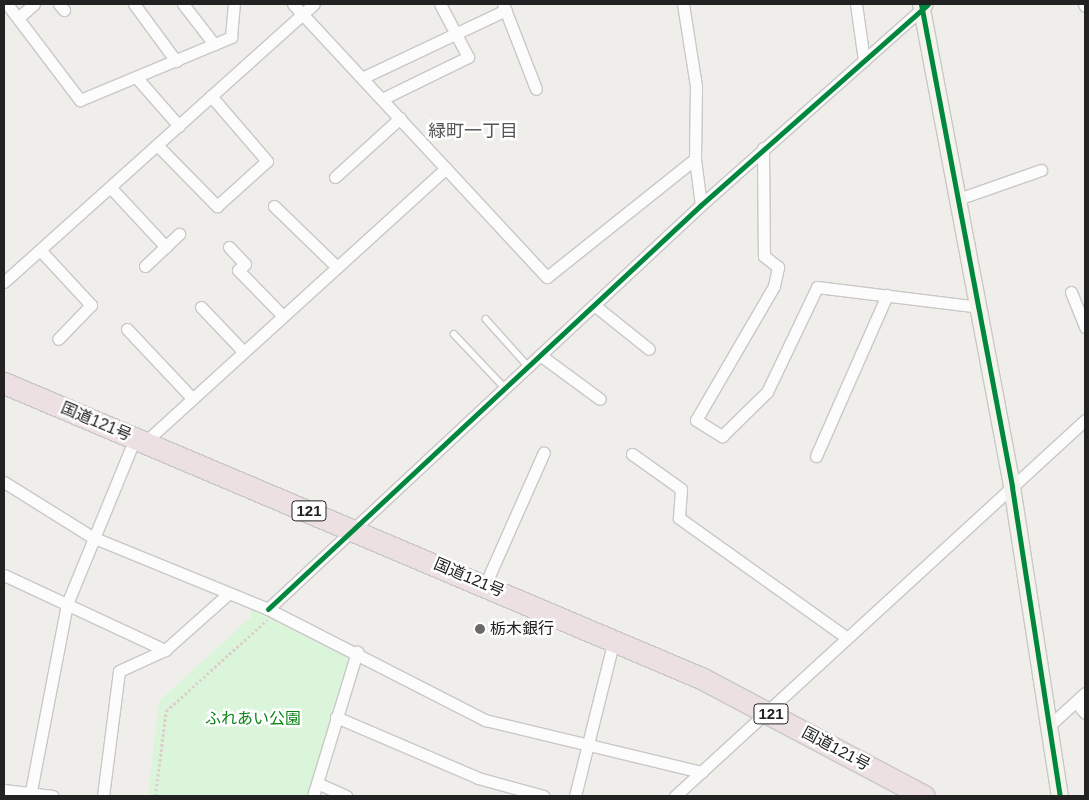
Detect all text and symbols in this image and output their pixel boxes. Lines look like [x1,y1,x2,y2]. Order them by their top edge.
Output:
district label: 緑町一丁目 [428,120,518,142]
street label: 国道121号 [58,399,134,445]
road number: 121 [290,498,328,524]
street label: 国道121号 [431,555,507,601]
place label: 栃木銀行 [490,619,554,639]
marker: 栃木銀行 [474,623,486,635]
road number: 121 [752,702,790,726]
park label: ふれあい公園 [205,709,301,729]
street label: 国道121号 [799,723,873,775]

